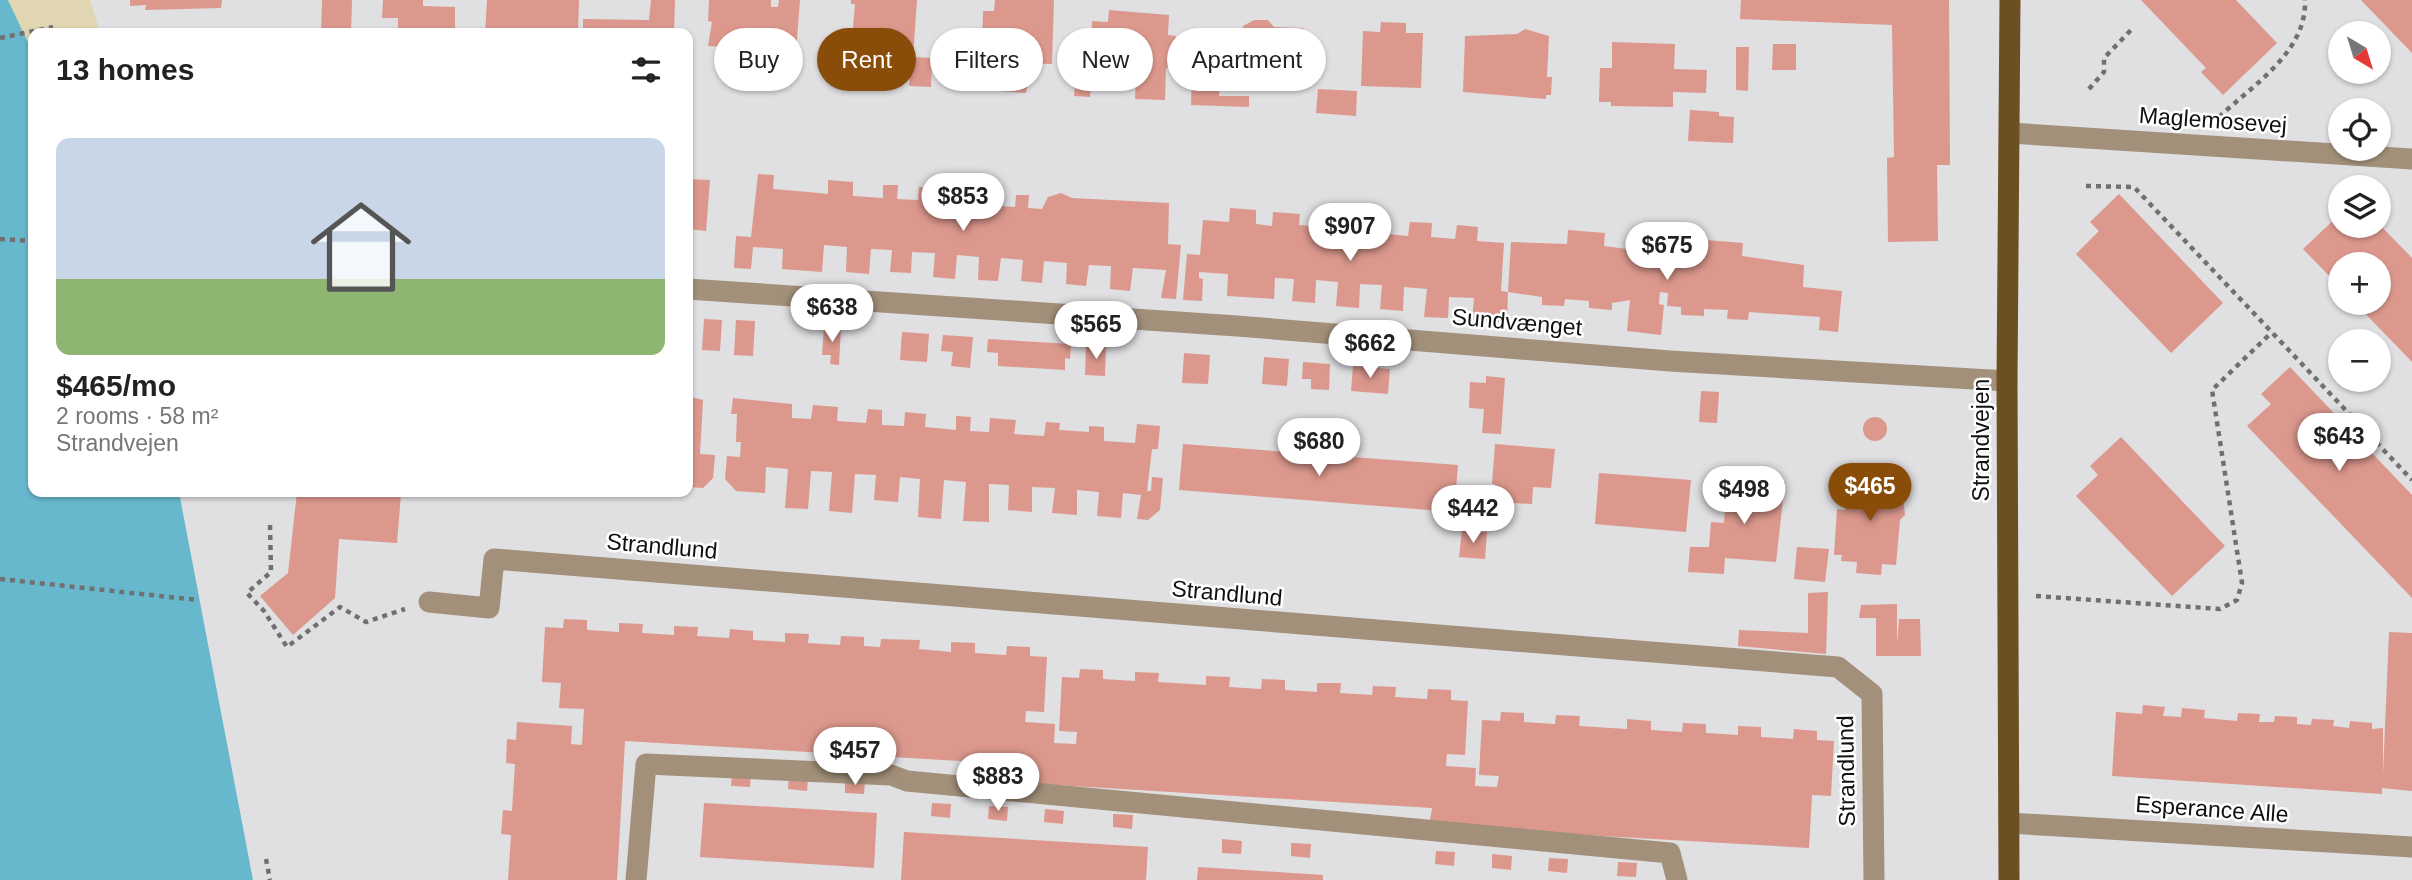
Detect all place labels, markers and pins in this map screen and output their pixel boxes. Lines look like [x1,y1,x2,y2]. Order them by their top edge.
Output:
pin: $853 [922,174,1004,233]
pin: $907 [1309,204,1391,263]
pin: $675 [1626,222,1708,282]
pin: $638 [791,284,873,344]
pin: $565 [1055,302,1137,361]
pin: $662 [1329,320,1411,380]
pin: $643 [2298,414,2380,473]
pin: $680 [1278,419,1360,478]
pin: $465 [1829,463,1911,523]
pin: $498 [1703,466,1785,526]
pin: $442 [1432,486,1514,545]
pin: $457 [814,728,896,787]
pin: $883 [957,754,1039,813]

